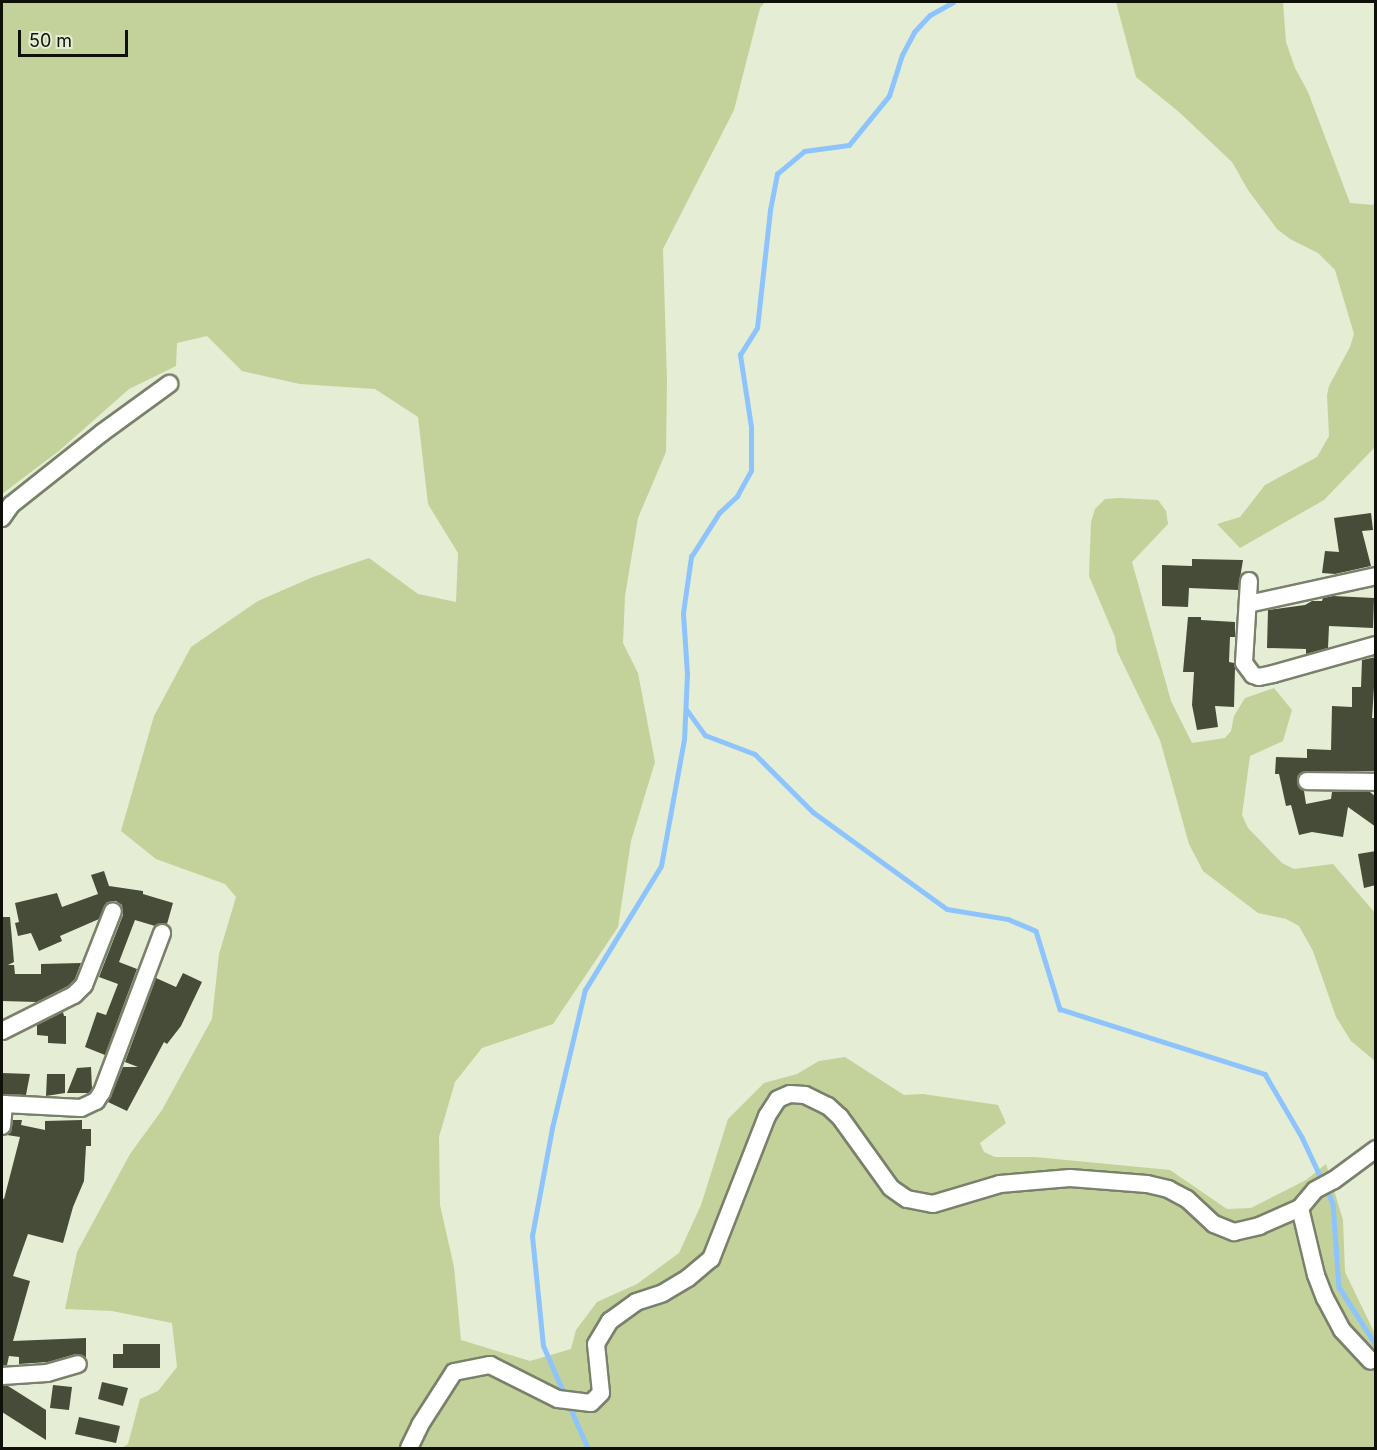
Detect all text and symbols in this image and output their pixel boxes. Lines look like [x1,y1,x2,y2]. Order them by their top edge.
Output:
scale bar [21,18,130,56]
text: 50 m [29,30,72,51]

